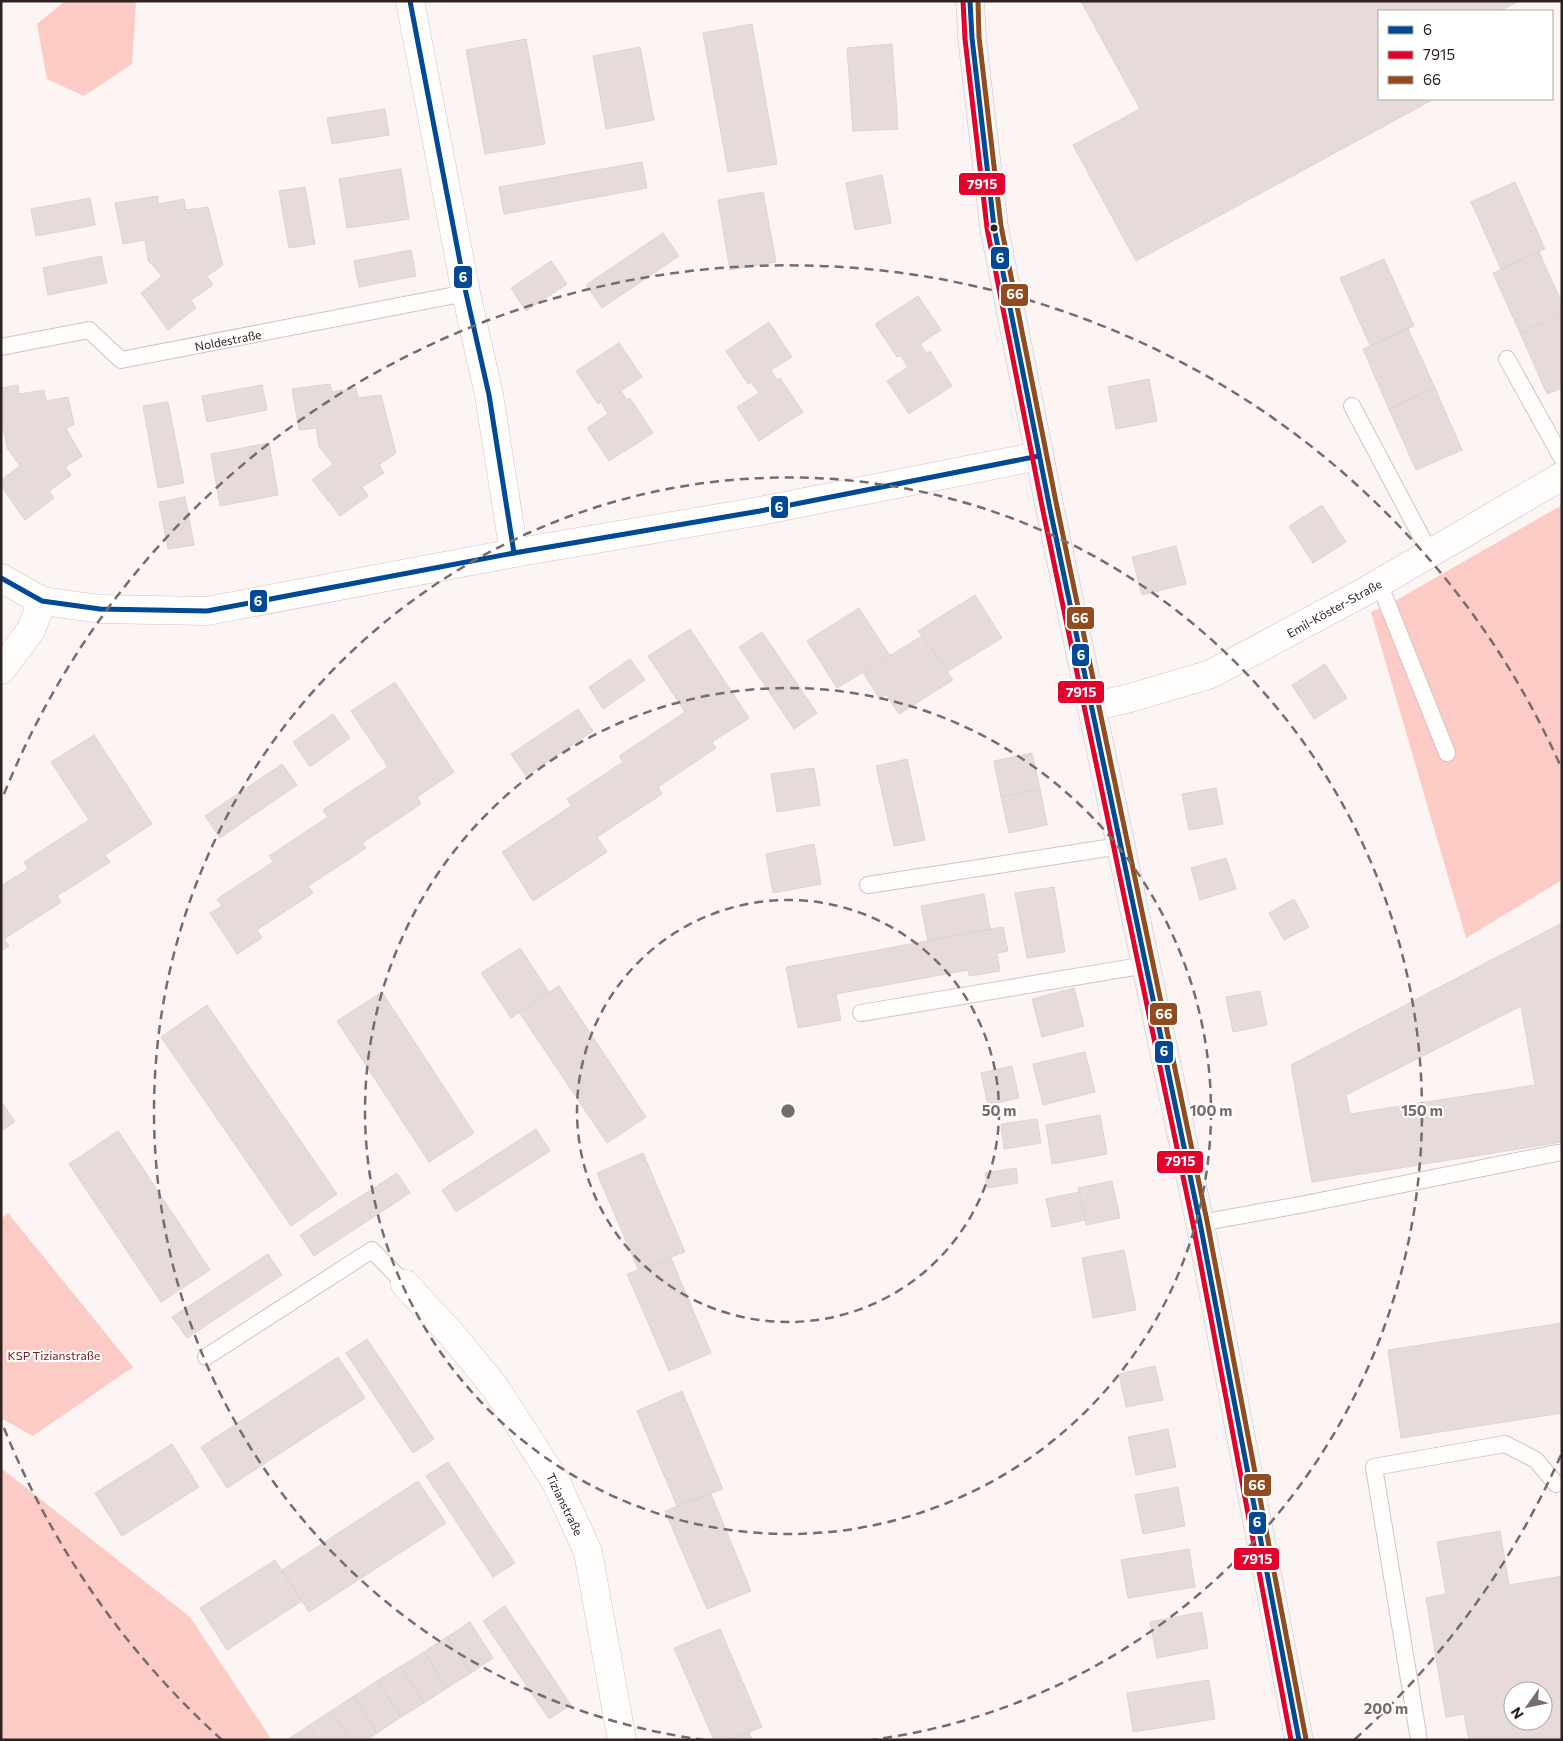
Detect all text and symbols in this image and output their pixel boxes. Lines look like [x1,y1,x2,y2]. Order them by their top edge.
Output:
legend [1378,10,1553,100]
text: 6 [1423,20,1432,38]
text: 7915 [1423,45,1455,63]
text: 66 [1423,70,1441,88]
line badge: 7915 [958,172,1006,196]
text: 7915 [967,175,997,192]
unlabelled marker [989,223,999,233]
line badge: 6 [990,246,1010,270]
text: 6 [996,249,1005,266]
line badge: 6 [453,265,473,289]
text: 6 [459,268,468,285]
line badge: 66 [1000,283,1029,307]
text: 66 [1006,285,1024,302]
street label: Noldestraße [194,327,262,353]
line badge: 6 [770,495,789,519]
text: 6 [775,498,784,515]
street label: Emil-Köster-Straße [1284,576,1384,640]
line badge: 6 [249,589,268,613]
text: 6 [254,592,263,609]
line badge: 66 [1066,606,1095,630]
text: 66 [1071,609,1089,626]
line badge: 6 [1071,643,1090,667]
text: 6 [1077,646,1086,663]
line badge: 7915 [1057,680,1105,704]
text: 7915 [1066,683,1096,700]
line badge: 66 [1149,1002,1178,1026]
text: 66 [1155,1005,1173,1022]
line badge: 6 [1154,1040,1174,1064]
text: 6 [1160,1042,1169,1059]
text: 50 m [982,1101,1016,1119]
text: 100 m [1190,1101,1232,1119]
text: 150 m [1401,1101,1443,1119]
centre of rings [779,1102,797,1120]
line badge: 7915 [1156,1150,1204,1174]
text: 7915 [1165,1152,1195,1169]
park label: KSP Tizianstraße [8,1348,100,1362]
street label: Tizianstraße [544,1470,586,1538]
line badge: 66 [1243,1473,1272,1497]
text: 66 [1248,1476,1266,1493]
line badge: 6 [1248,1511,1267,1535]
text: 6 [1253,1513,1262,1530]
line badge: 7915 [1233,1547,1280,1571]
text: 7915 [1242,1550,1272,1567]
north arrow [1503,1681,1553,1731]
text: 200 m [1364,1699,1408,1717]
text: N [1507,1704,1527,1722]

